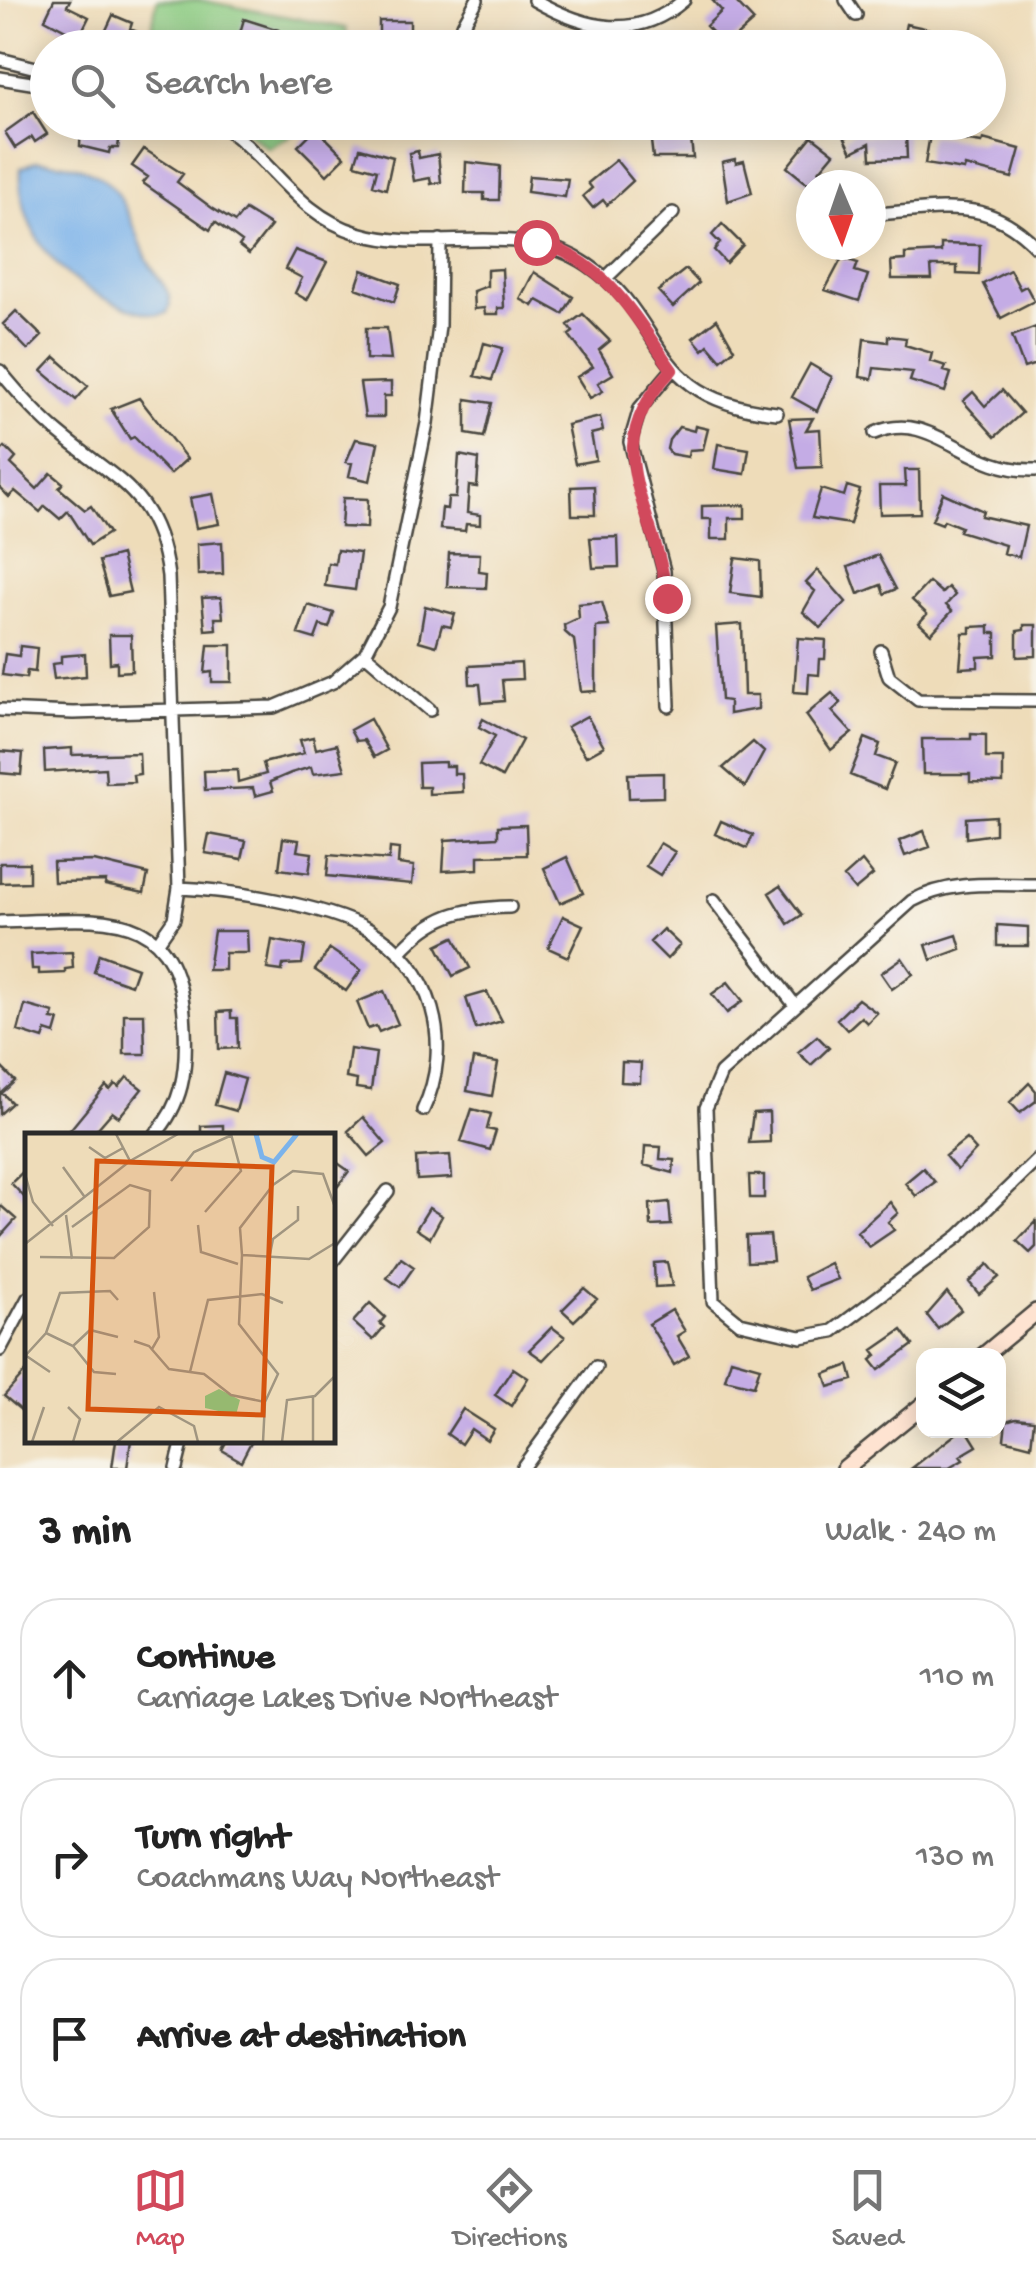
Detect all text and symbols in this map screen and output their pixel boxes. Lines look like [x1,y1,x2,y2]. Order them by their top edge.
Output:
search box [30,30,1006,140]
icon: search [65,58,120,113]
text: Search here [145,63,332,107]
north arrow [796,170,886,260]
route start [514,220,560,266]
route end [645,576,691,622]
inset map [25,1133,335,1443]
map controls [916,1348,1006,1438]
button: layers [916,1348,1006,1438]
text: 3 min [40,1509,131,1558]
text: Walk · 240 m [825,1514,996,1552]
text: Continue [137,1637,275,1681]
icon: ahead [42,1651,97,1706]
text: 110 m [920,1659,994,1697]
text: Carriage Lakes Drive Northeast [137,1681,557,1719]
text: Turn right [137,1817,289,1861]
icon: right [42,1831,97,1886]
text: 130 m [916,1839,994,1877]
text: Coachmans Way Northeast [137,1861,498,1899]
icon: arrive [42,2011,97,2066]
text: Arrive at destination [137,2016,466,2060]
tab: Map [133,2163,188,2256]
tab: Directions [453,2163,567,2256]
tab: Saved [832,2163,903,2256]

